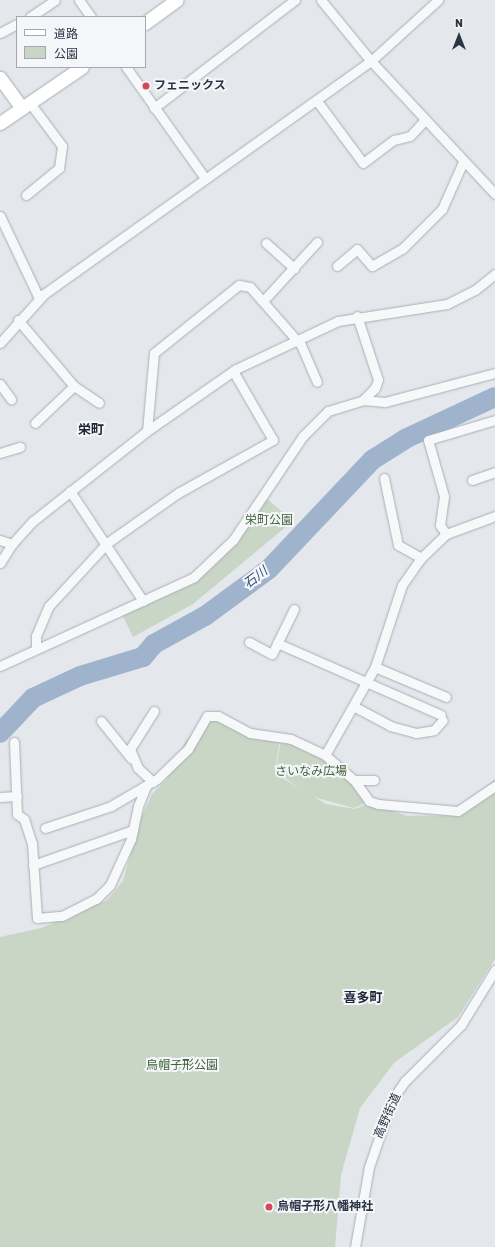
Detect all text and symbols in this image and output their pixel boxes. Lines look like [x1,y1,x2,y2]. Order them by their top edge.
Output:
legend [16,16,146,68]
north arrow [439,16,479,56]
text: N [455,17,463,30]
text: 道路 [54,27,78,41]
text: 公園 [54,47,78,61]
place label: フェニックス [154,79,226,93]
marker: フェニックス [141,81,151,91]
district label: 栄町 [78,422,104,438]
park label: 栄町公園 [245,514,293,528]
water label: 石川 [241,564,271,592]
park label: さいなみ広場 [275,765,347,779]
district label: 喜多町 [344,990,382,1006]
park label: 烏帽子形公園 [146,1059,218,1073]
street label: 高野街道 [372,1091,404,1141]
place label: 烏帽子形八幡神社 [277,1200,373,1214]
marker: 烏帽子形八幡神社 [264,1202,274,1212]

